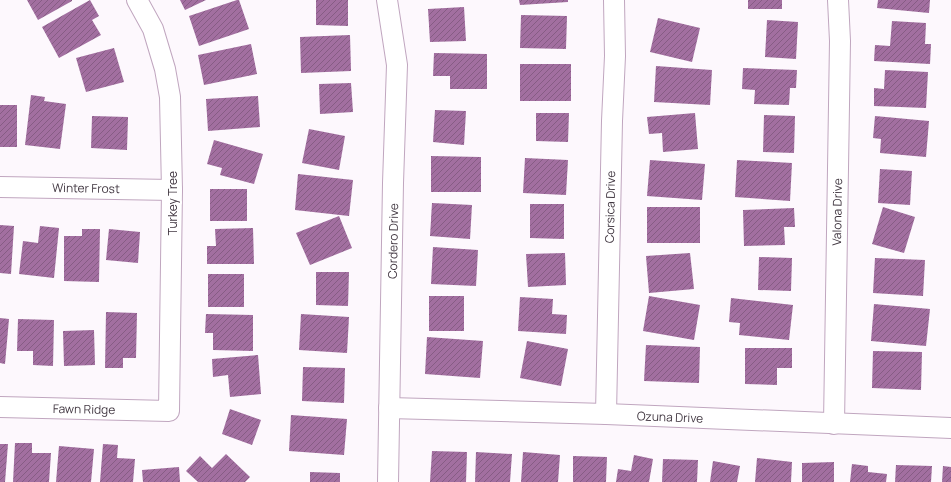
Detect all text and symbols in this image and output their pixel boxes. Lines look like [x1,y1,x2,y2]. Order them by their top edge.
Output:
street label: Turkey Tree [164,171,181,235]
street label: Corsica Drive [601,171,619,243]
street label: Valona Drive [828,178,846,246]
street label: Winter Frost [52,179,120,197]
street label: Cordero Drive [384,203,402,279]
street label: Fawn Ridge [53,400,115,418]
street label: Ozuna Drive [637,407,703,427]

